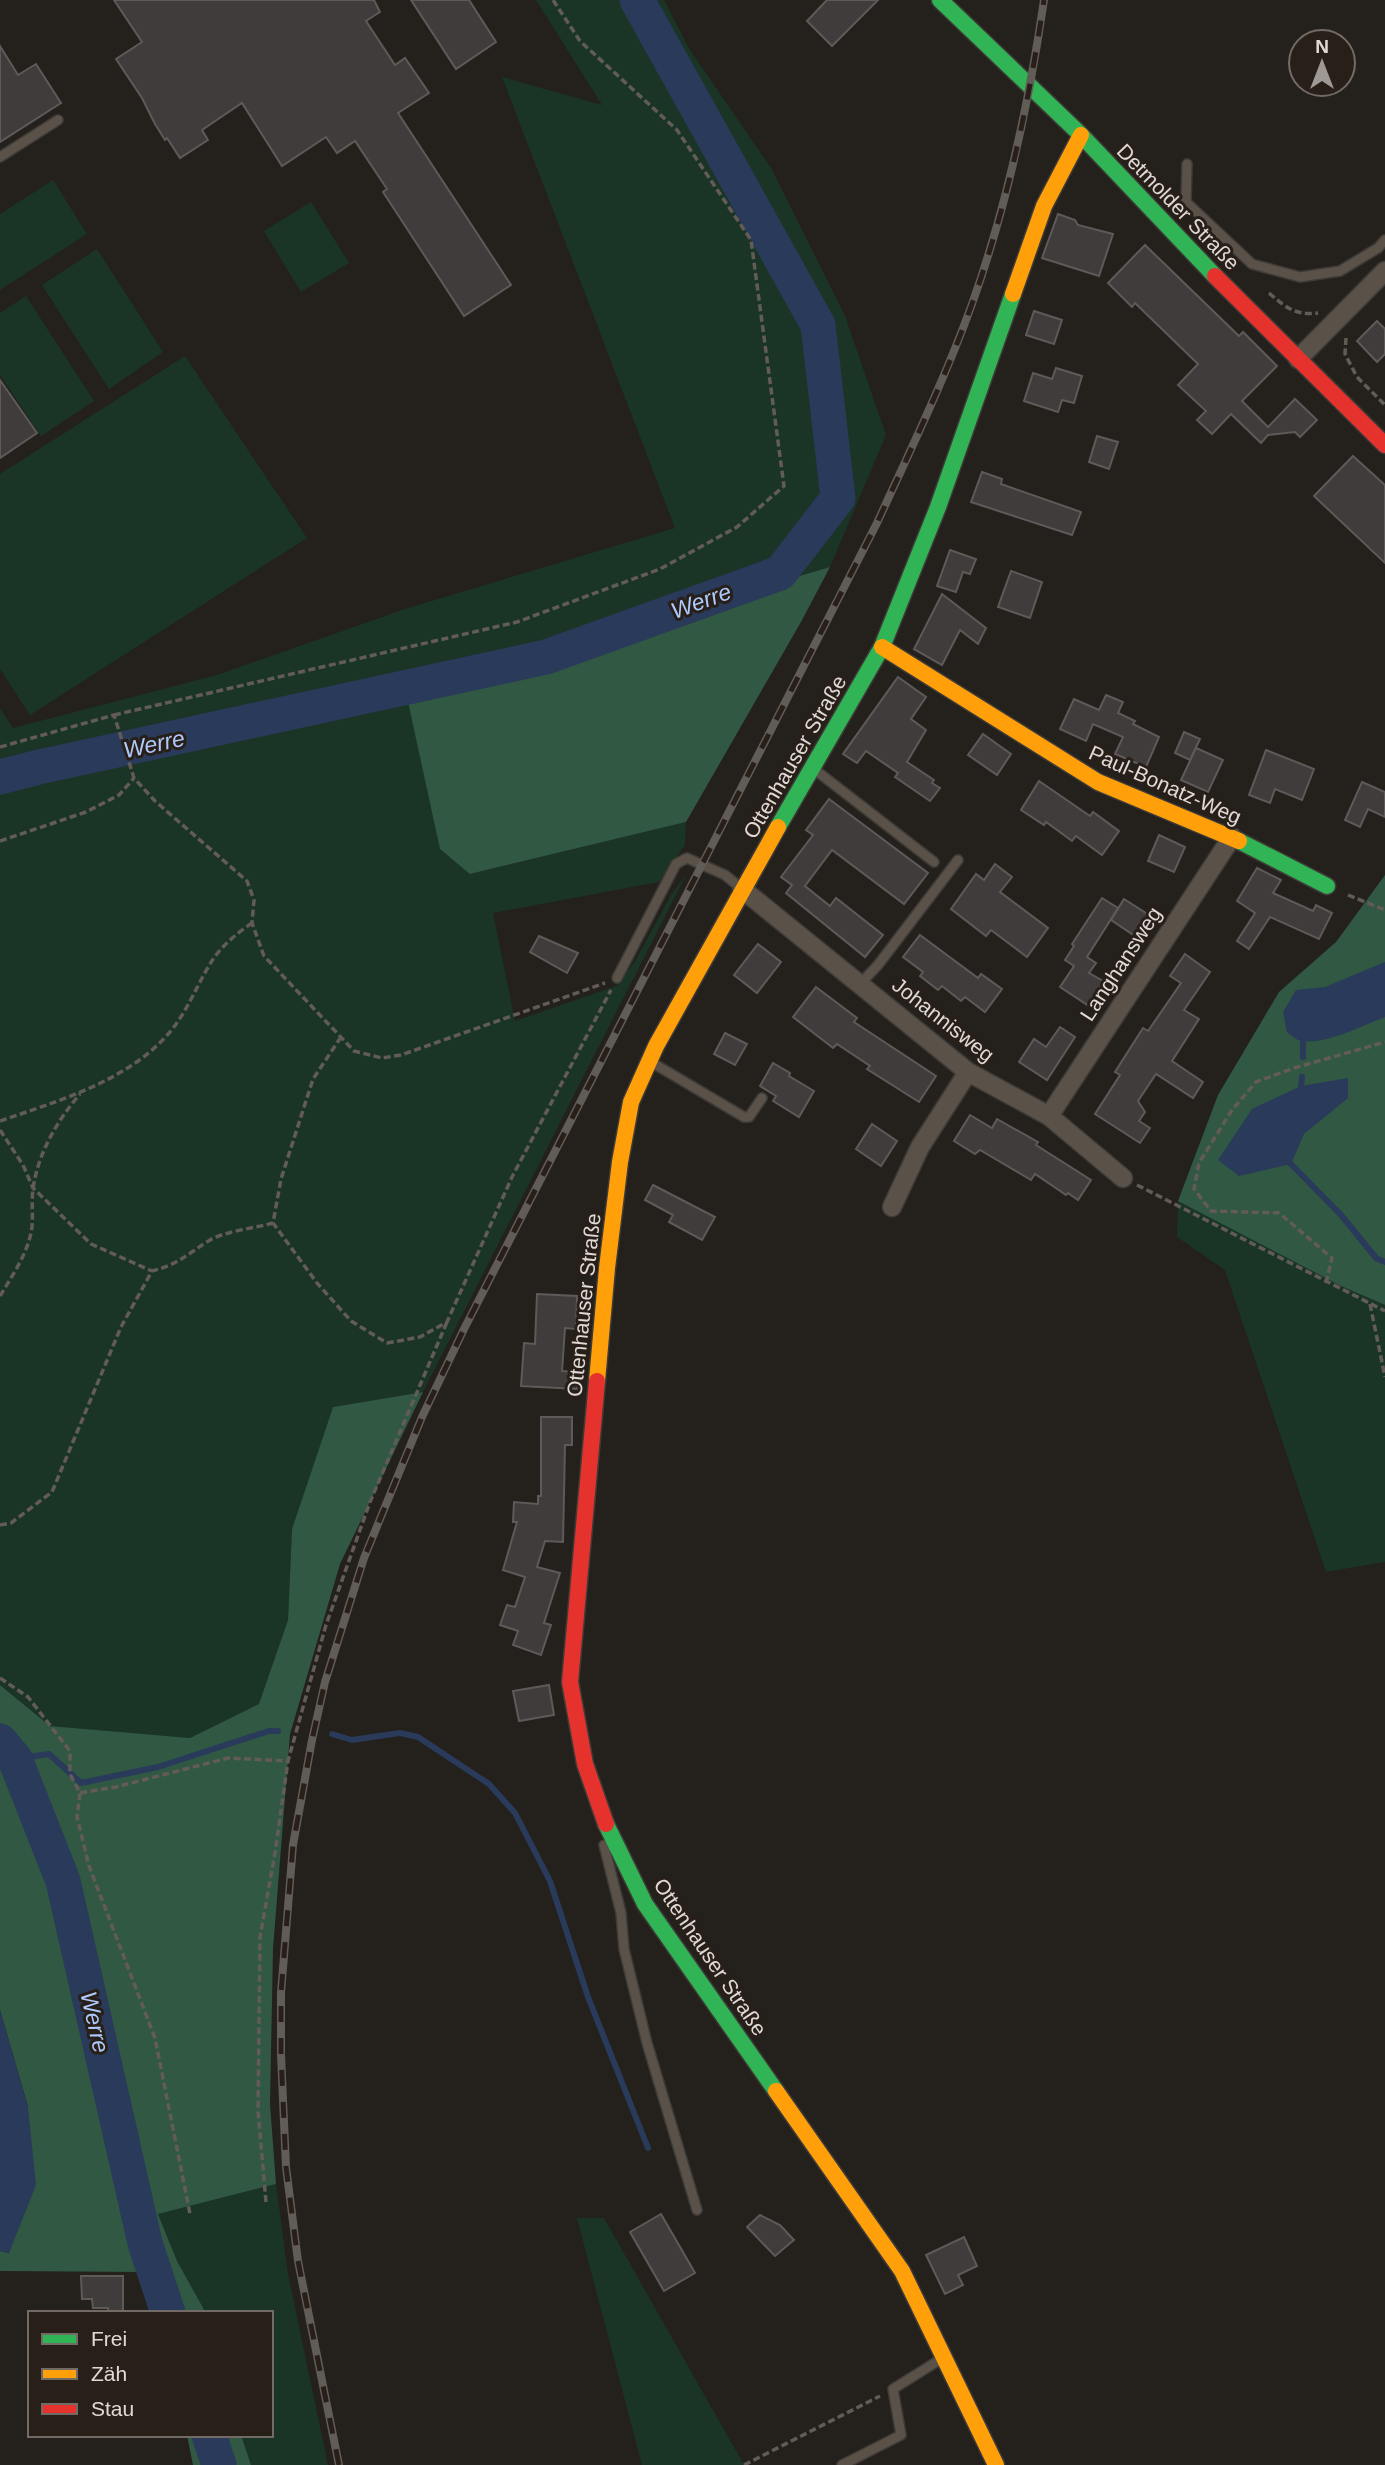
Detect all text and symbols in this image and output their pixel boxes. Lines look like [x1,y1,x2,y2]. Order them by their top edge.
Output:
north arrow [1287,28,1357,98]
text: N [1315,36,1329,57]
street label: Detmolder Straße [1113,139,1244,274]
water label: Werre [667,578,735,624]
street label: Ottenhauser Straße [738,671,851,842]
water label: Werre [121,725,187,763]
street label: Paul-Bonatz-Weg [1086,741,1245,828]
street label: Langhansweg [1075,903,1166,1025]
street label: Johannisweg [888,973,999,1066]
street label: Ottenhauser Straße [562,1212,605,1398]
street label: Ottenhauser Straße [649,1874,772,2040]
water label: Werre [75,1989,115,2055]
legend [28,2311,273,2437]
text: Frei [91,2327,127,2350]
text: Zäh [91,2362,127,2385]
text: Stau [91,2397,134,2420]

